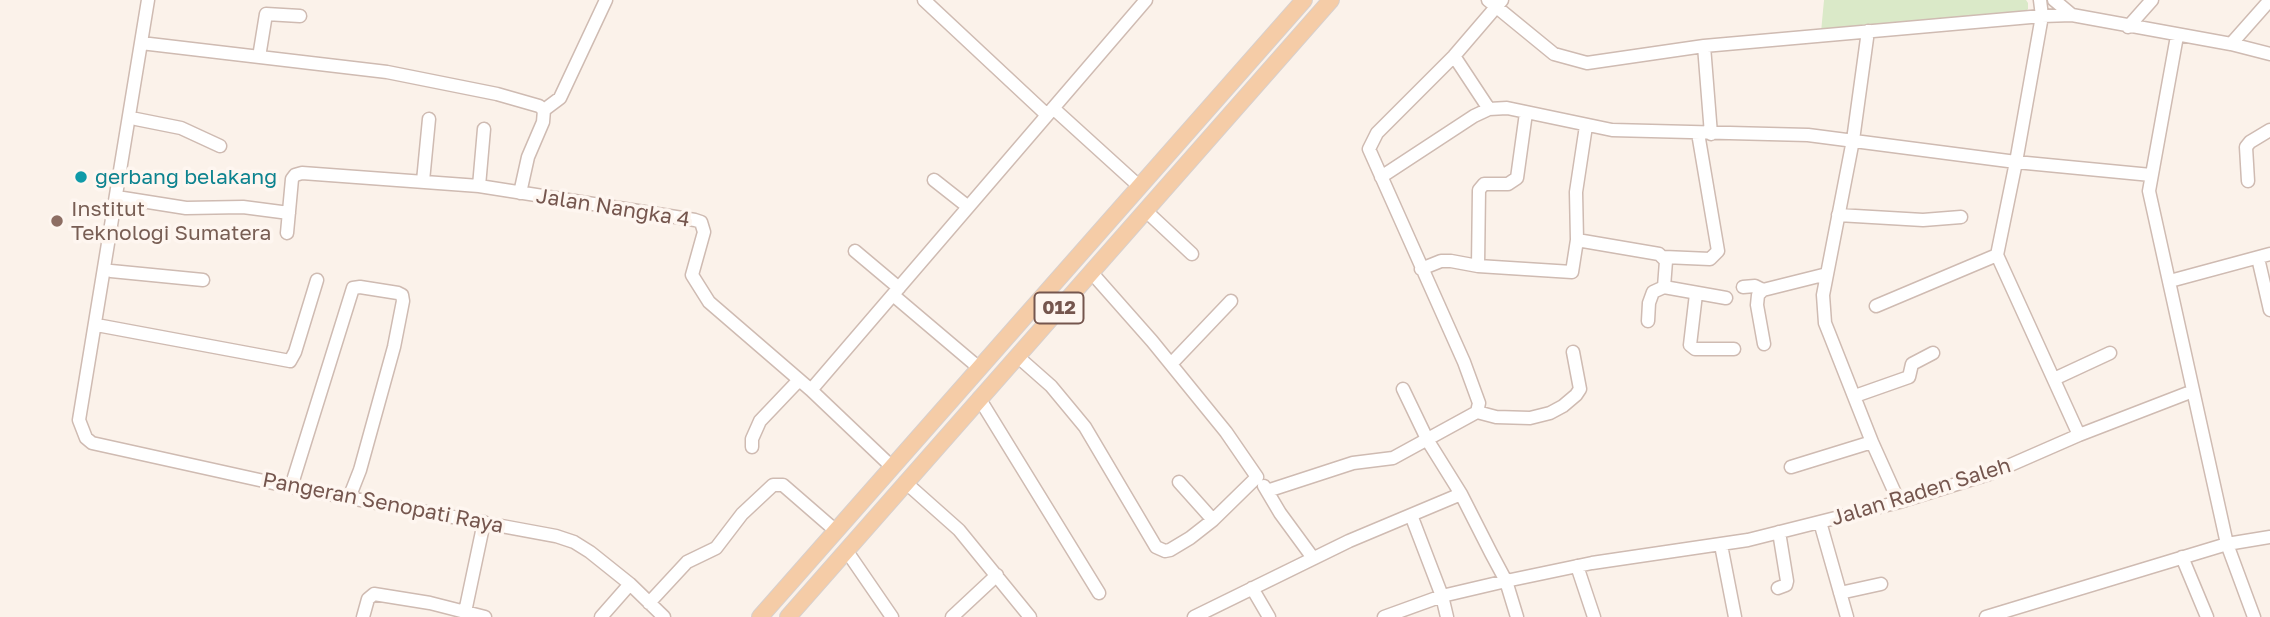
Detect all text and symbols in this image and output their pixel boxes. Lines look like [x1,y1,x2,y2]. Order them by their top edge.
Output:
place label: gerbang belakang [95,164,277,190]
marker: gerbang belakang [73,169,89,185]
street label: Jalan Nangka 4 [534,183,692,233]
place label: Institut Teknologi Sumatera [71,196,271,246]
marker: Institut Teknologi Sumatera [49,213,65,229]
road number: 012 [1034,292,1084,324]
street label: Jalan Raden Saleh [1828,453,2014,531]
street label: Pangeran Senopati Raya [260,467,506,539]

